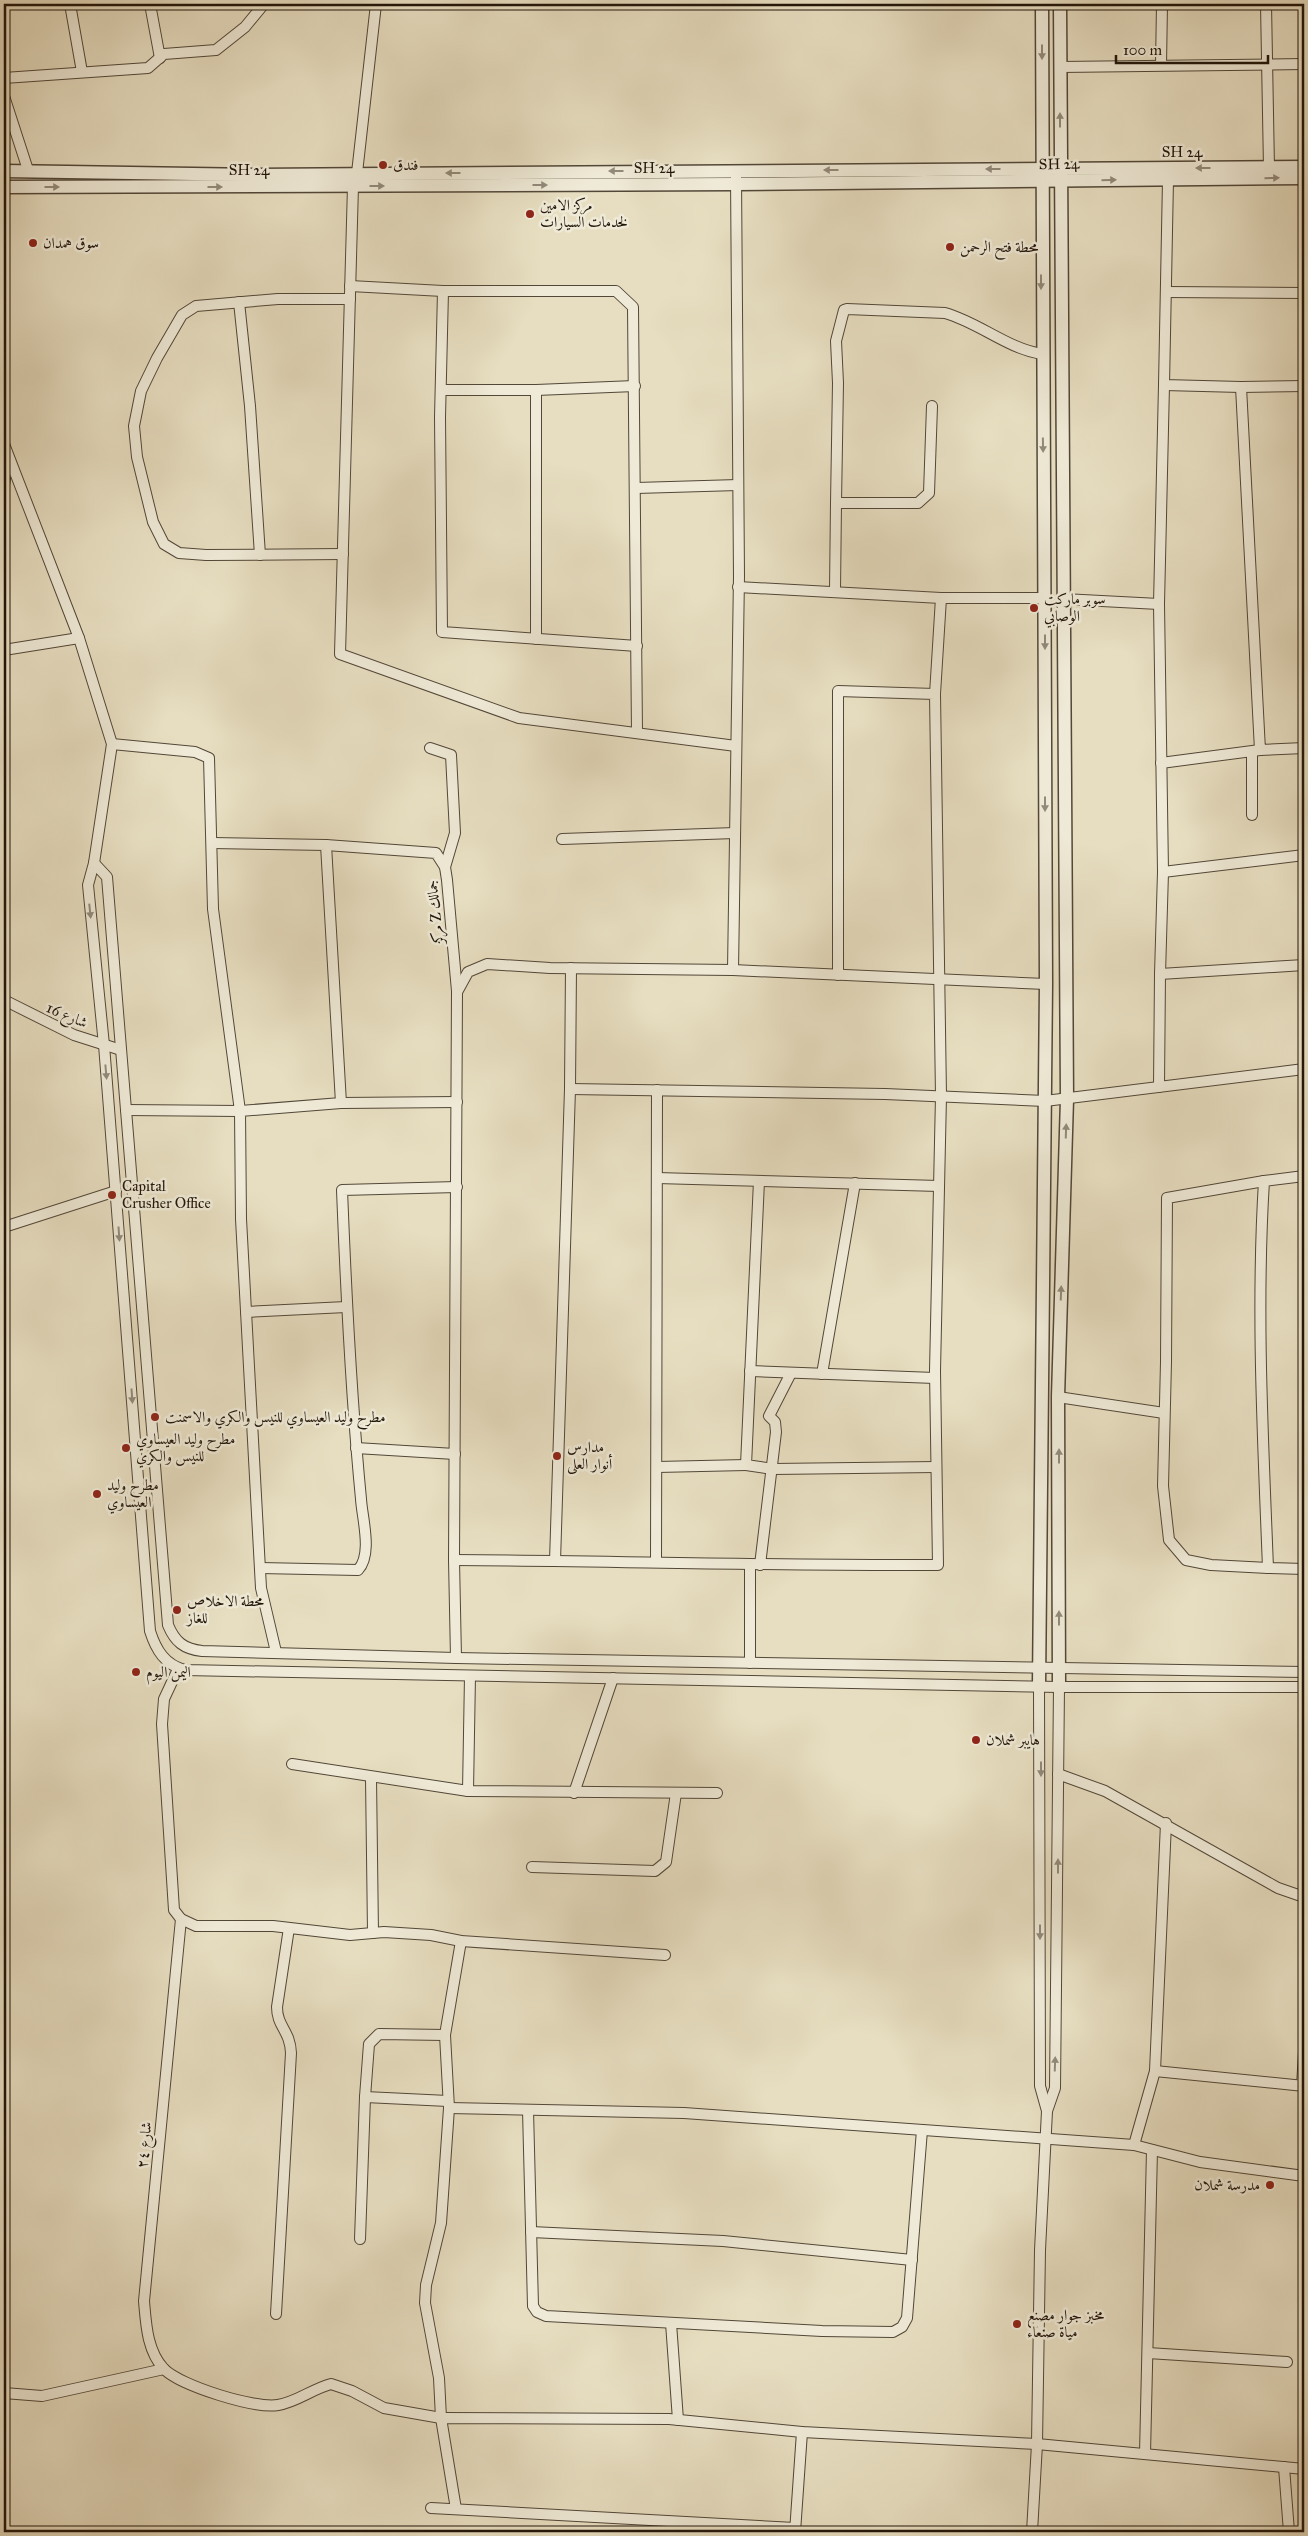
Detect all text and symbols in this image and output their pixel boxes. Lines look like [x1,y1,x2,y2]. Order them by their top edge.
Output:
scale bar [1116,32,1268,64]
text: 100 m [1123,41,1163,59]
one-way arrow [1038,45,1046,61]
one-way arrow [1056,111,1064,127]
street label: SH 24 [1162,143,1203,161]
street label: SH 24 [1039,155,1080,173]
place label: فندق [393,156,418,174]
marker: فندق [377,159,389,171]
street label: SH 24 [634,159,675,177]
street label: SH 24 [229,161,270,179]
one-way arrow [1195,164,1211,172]
one-way arrow [985,165,1001,173]
one-way arrow [823,166,839,174]
one-way arrow [608,167,624,175]
one-way arrow [445,169,461,177]
one-way arrow [1264,174,1280,182]
one-way arrow [1102,176,1118,184]
one-way arrow [532,181,548,189]
one-way arrow [370,182,386,190]
one-way arrow [45,183,61,191]
one-way arrow [207,183,223,191]
place label: مركز الامين لخدمات السيارات [540,196,628,231]
marker: مركز الامين لخدمات السيارات [524,208,536,220]
place label: سوق همدان [43,234,99,252]
marker: سوق همدان [27,237,39,249]
place label: محطة فتح الرحمن [960,238,1038,261]
marker: محطة فتح الرحمن [944,241,956,253]
one-way arrow [1037,274,1045,290]
one-way arrow [1039,437,1047,453]
place label: سوبر ماركت الوصابي [1044,590,1106,628]
marker: سوبر ماركت الوصابي [1028,602,1040,614]
one-way arrow [1041,634,1049,650]
one-way arrow [1041,797,1049,813]
street label: مركز Z جمالك [423,879,450,947]
one-way arrow [86,903,94,919]
street label: شارع 16 [42,998,90,1035]
one-way arrow [102,1065,110,1081]
one-way arrow [1062,1123,1070,1139]
place label: Capital Crusher Office [122,1177,211,1212]
marker: Capital Crusher Office [106,1189,118,1201]
one-way arrow [116,1227,124,1243]
one-way arrow [1058,1285,1066,1301]
one-way arrow [128,1389,136,1405]
place label: مطرح وليد العيساوي للنيس والكري والاسمنت [165,1408,386,1430]
marker: مطرح وليد العيساوي للنيس والكري والاسمنت [149,1411,161,1423]
place label: مطرح وليد العيساوي للنيس والكري [136,1430,235,1468]
place label: مدارس أنوار العلى [567,1438,613,1475]
marker: مطرح وليد العيساوي للنيس والكري [120,1442,132,1454]
one-way arrow [1055,1447,1063,1463]
marker: مدارس أنوار العلى [551,1450,563,1462]
place label: مطرح وليد العيساوي [107,1476,159,1514]
marker: مطرح وليد العيساوي [91,1488,103,1500]
place label: محطة الاخلاص للغاز [185,1592,264,1627]
marker: محطة الاخلاص للغاز [171,1604,183,1616]
one-way arrow [1055,1610,1063,1626]
place label: اليمن اليوم [146,1663,191,1685]
marker: اليمن اليوم [130,1666,142,1678]
place label: هايبر شملان [986,1731,1040,1749]
marker: هايبر شملان [970,1734,982,1746]
one-way arrow [1037,1762,1045,1778]
one-way arrow [1054,1858,1062,1874]
one-way arrow [1036,1924,1044,1940]
one-way arrow [1052,2055,1060,2071]
street label: شارع ٢٤ [133,2121,159,2170]
place label: مدرسة شملان [1194,2176,1260,2194]
marker: مدرسة شملان [1264,2179,1276,2191]
place label: مخبز جوار مصنع مياة صنعاء [1027,2306,1104,2341]
marker: مخبز جوار مصنع مياة صنعاء [1011,2318,1023,2330]

